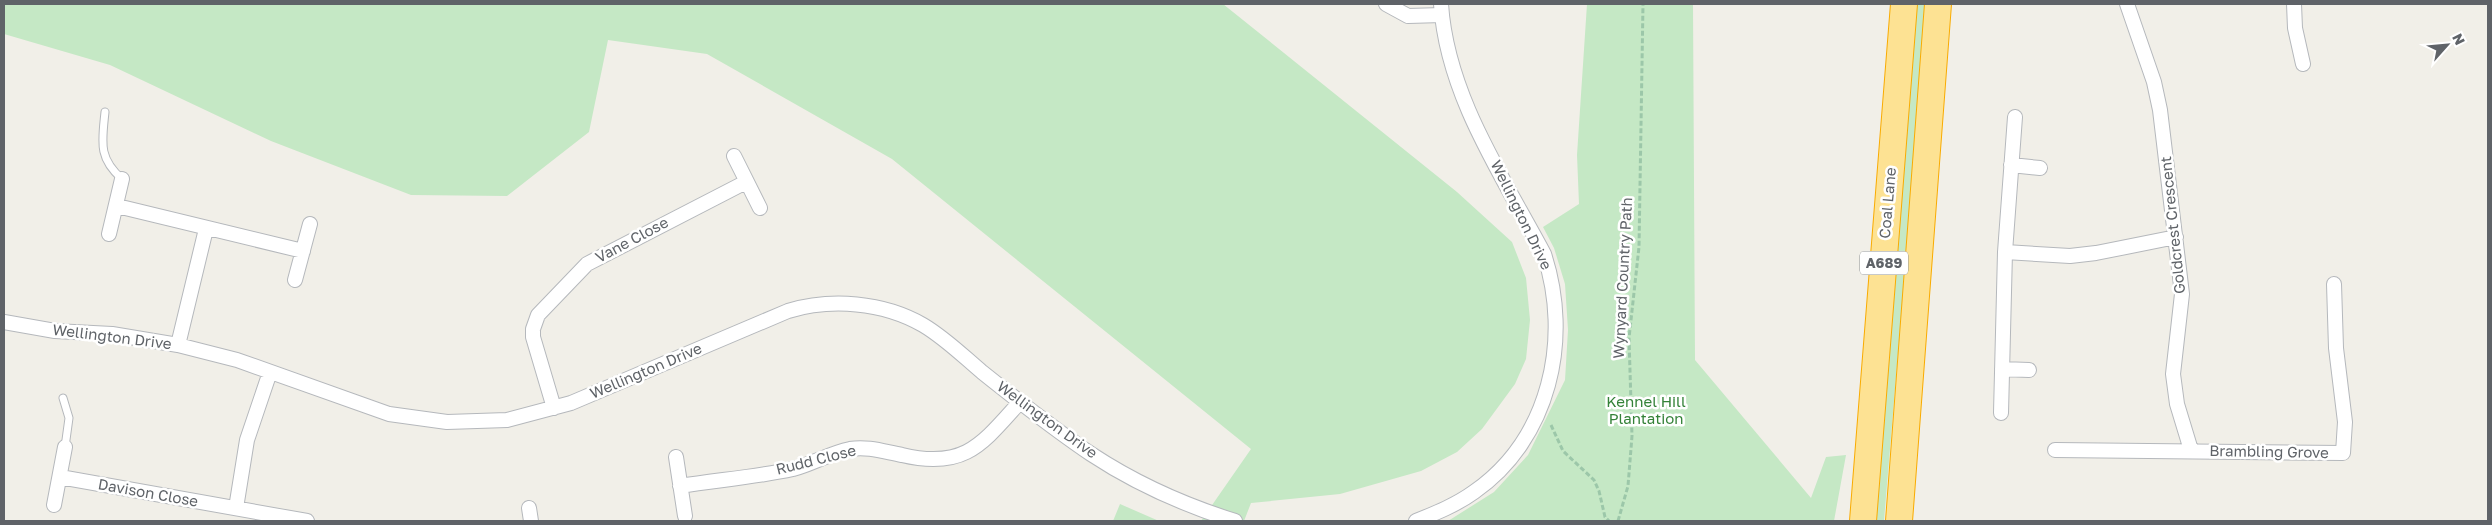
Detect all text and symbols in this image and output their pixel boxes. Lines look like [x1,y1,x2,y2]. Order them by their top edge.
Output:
north arrow [2422,20,2472,70]
text: N [2449,30,2469,47]
street label: Goldcrest Crescent [2156,155,2188,295]
street label: Wellington Drive [1488,157,1556,273]
street label: Coal Lane [1875,166,1899,239]
street label: Wynyard Country Path [1609,197,1635,359]
street label: Vane Close [592,212,671,266]
road number: A689 [1860,252,1908,274]
street label: Wellington Drive [52,320,173,352]
street label: Wellington Drive [587,338,705,402]
street label: Wellington Drive [994,377,1102,462]
park label: Kennel Hill Plantation [1606,392,1686,427]
street label: Rudd Close [774,440,858,478]
street label: Brambling Grove [2209,441,2329,461]
street label: Davison Close [97,474,200,510]

